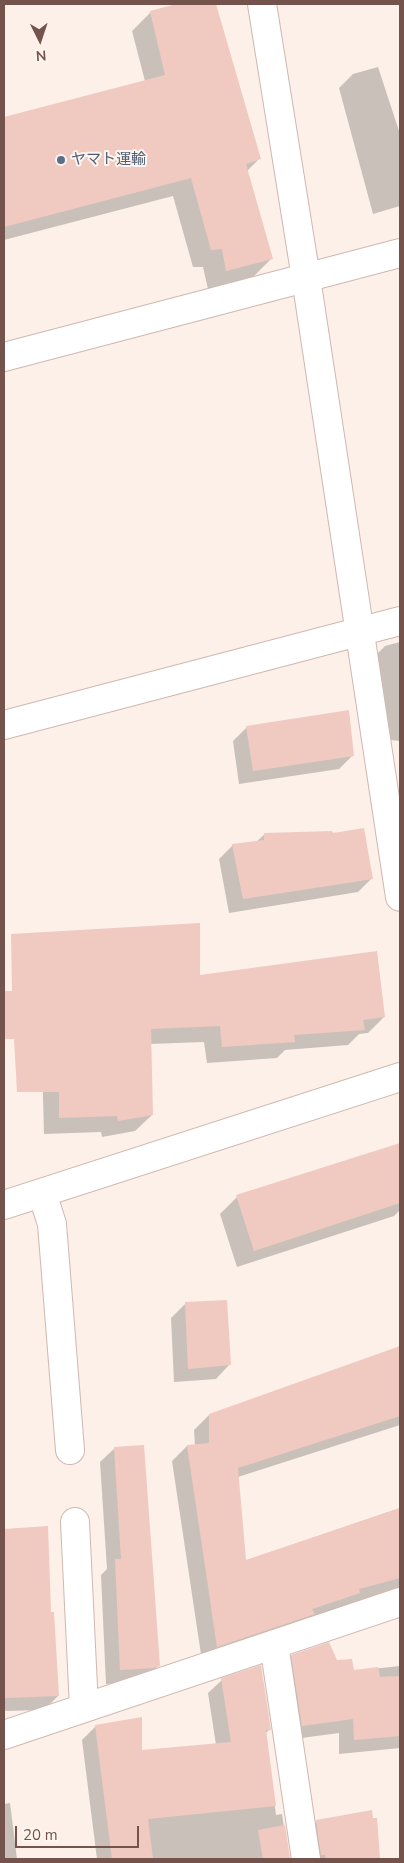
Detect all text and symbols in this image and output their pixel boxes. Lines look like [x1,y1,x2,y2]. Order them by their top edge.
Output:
north arrow [15,15,65,65]
text: N [35,46,47,65]
place label: ヤマト運輸 [71,151,146,169]
marker: ヤマト運輸 [55,154,67,166]
scale bar [18,1816,141,1848]
text: 20 m [23,1825,58,1845]

